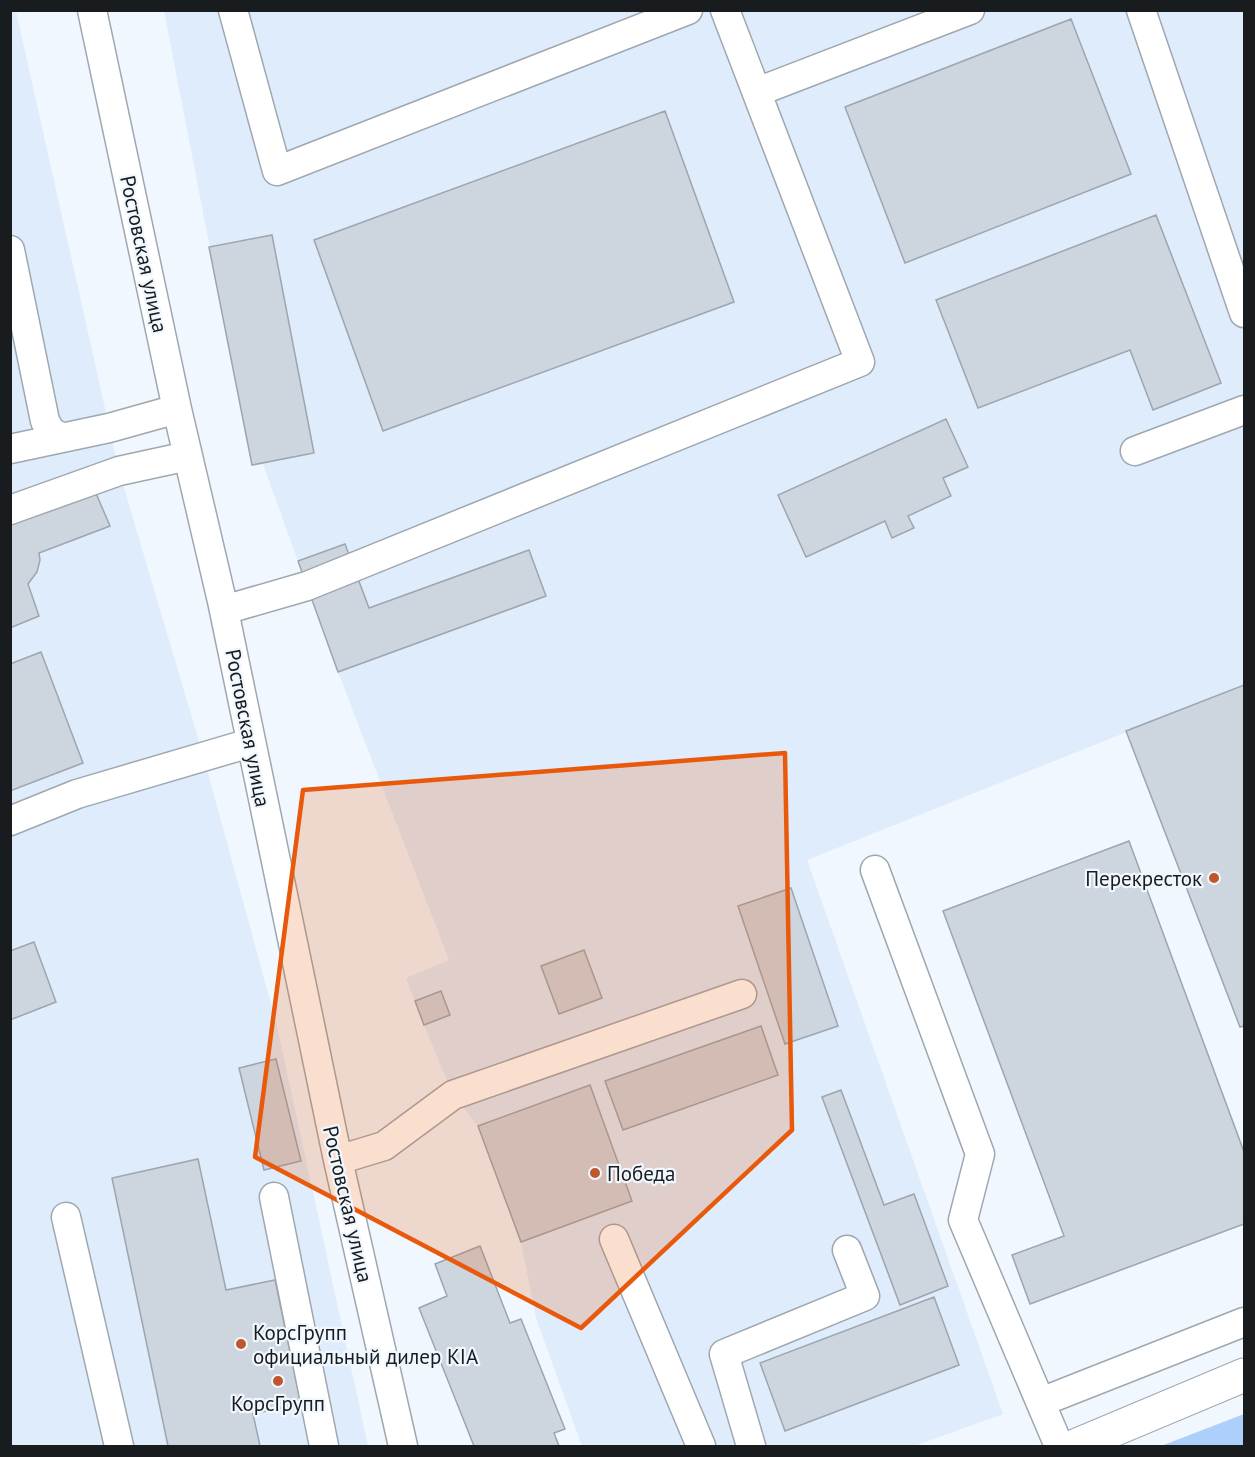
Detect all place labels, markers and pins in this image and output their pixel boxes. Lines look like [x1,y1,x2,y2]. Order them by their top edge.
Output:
place label: Перекресток [1085,865,1202,892]
marker: Перекресток [1207,871,1221,885]
place label: Победа [607,1160,675,1187]
marker: Победа [588,1166,602,1180]
place label: КорсГрупп официальный дилер KIA [253,1319,479,1370]
marker: КорсГрупп официальный дилер KIA [234,1337,248,1351]
marker: КорсГрупп [271,1374,285,1388]
place label: КорсГрупп [231,1390,325,1417]

